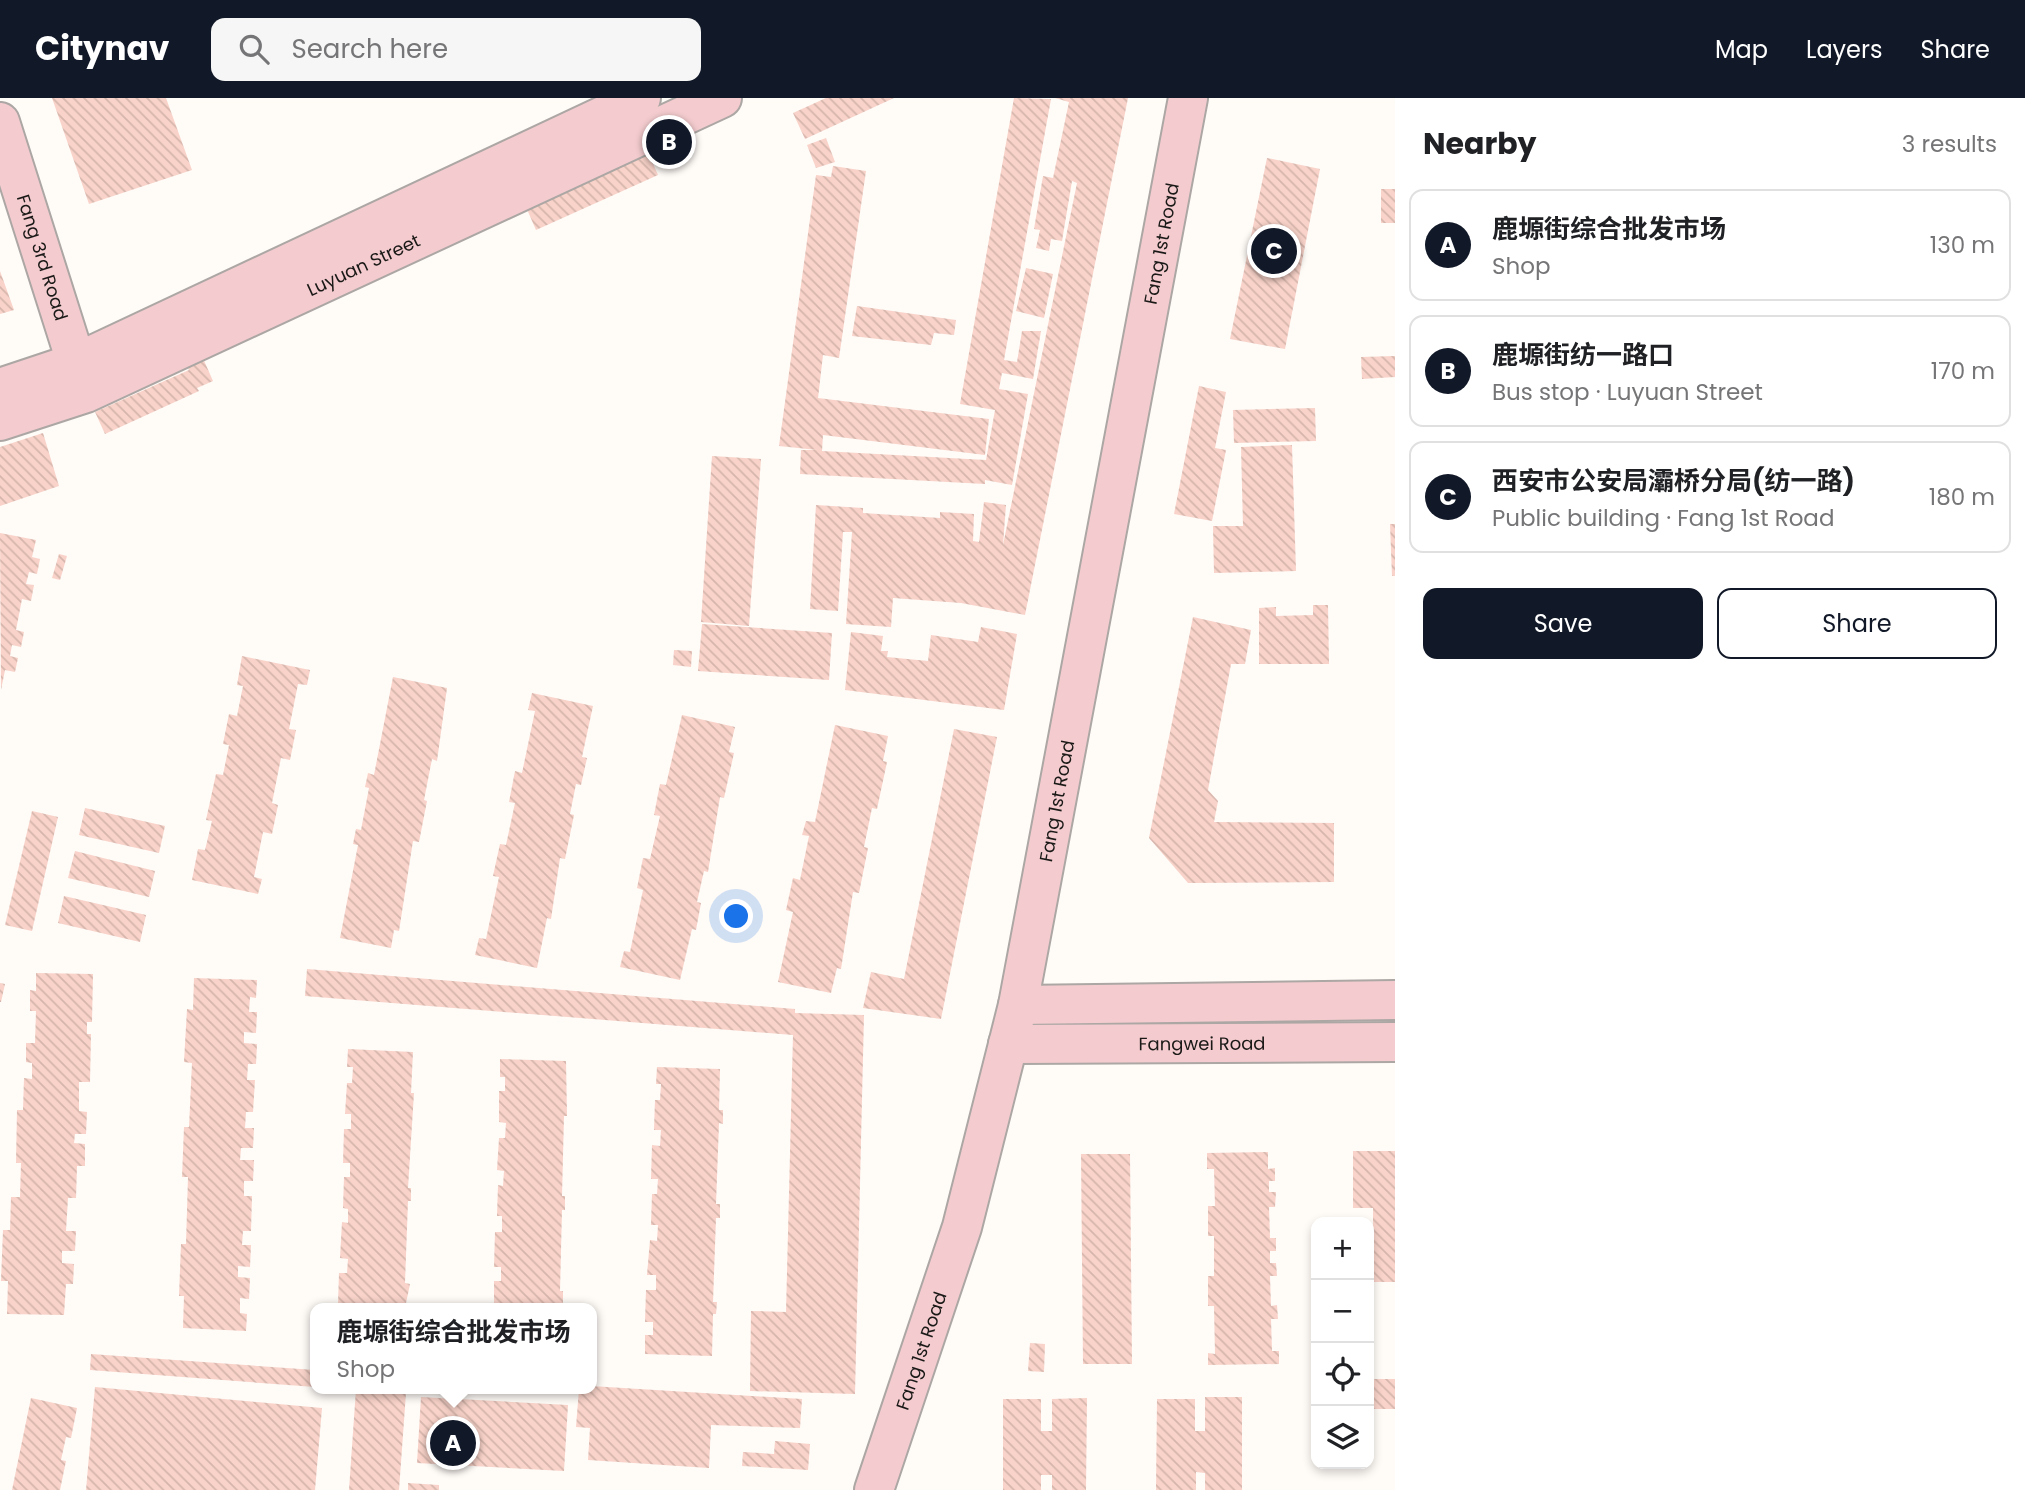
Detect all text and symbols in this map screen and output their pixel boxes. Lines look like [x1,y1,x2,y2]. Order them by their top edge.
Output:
search box [211,18,701,81]
text: Citynav [35,25,169,72]
icon: search [235,30,273,68]
text: Search here [291,31,448,67]
text: Map [1715,33,1768,66]
text: Layers [1806,33,1882,66]
text: Share [1920,33,1990,66]
pin: B [646,116,692,168]
text: Nearby [1423,122,1537,165]
text: 3 results [1902,128,1997,160]
street label: Fang 1st Road [1137,181,1184,306]
street label: Fang 3rd Road [11,191,75,324]
text: 鹿塬街综合批发市场 [1492,211,1726,247]
pin: C [1251,225,1297,277]
street label: Luyuan Street [302,227,424,301]
text: A [1440,229,1456,261]
text: 130 m [1930,229,1995,261]
text: Shop [1492,250,1551,282]
text: 鹿塬街纺一路口 [1492,337,1674,373]
text: B [1440,355,1456,387]
text: 170 m [1931,355,1995,387]
text: Bus stop · Luyuan Street [1492,376,1763,408]
text: 西安市公安局灞桥分局(纺一路) [1492,463,1855,499]
text: C [1439,481,1457,513]
text: 180 m [1929,481,1995,513]
text: Public building · Fang 1st Road [1492,502,1834,534]
button: Save [1423,588,1703,659]
button: Share [1717,588,1997,659]
street label: Fang 1st Road [1033,738,1080,864]
your location [719,899,753,933]
street label: Fangwei Road [1138,1030,1266,1056]
map controls [1311,1217,1374,1469]
button: + [1311,1217,1374,1280]
button: − [1311,1280,1374,1343]
street label: Fang 1st Road [889,1288,952,1413]
popup [310,1303,597,1394]
text: 鹿塬街综合批发市场 [336,1314,571,1350]
button: locate [1311,1343,1374,1406]
text: Shop [336,1353,395,1385]
button: layers [1311,1406,1374,1469]
pin: A [430,1417,476,1469]

